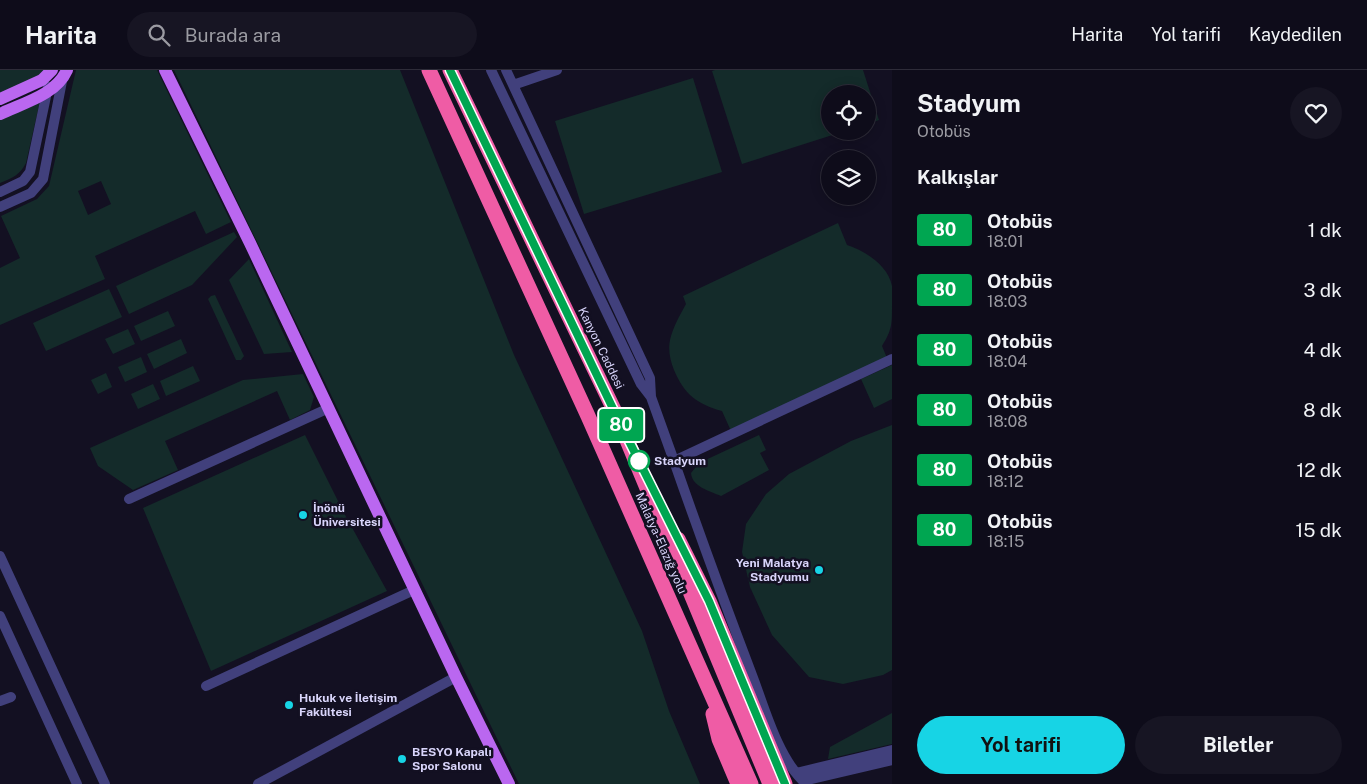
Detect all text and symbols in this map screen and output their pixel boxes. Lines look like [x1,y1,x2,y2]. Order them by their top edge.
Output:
search box [127,12,477,57]
text: Harita [25,21,97,49]
icon: search [145,21,173,49]
text: Burada ara [185,24,281,46]
text: Harita [1071,24,1123,45]
text: Yol tarifi [1151,24,1221,45]
text: Kaydedilen [1249,24,1342,45]
map controls [821,85,876,205]
button: locate [821,85,876,140]
button: heart [1290,87,1342,139]
text: Stadyum [917,89,1021,117]
text: Otobüs [917,122,971,141]
button: layers [821,150,876,205]
text: Kalkışlar [917,166,998,188]
text: Otobüs [987,210,1053,232]
text: 80 [933,219,956,240]
text: 1 dk [1308,219,1342,241]
text: 18:01 [987,232,1024,251]
text: Otobüs [987,270,1053,292]
text: 80 [933,279,956,300]
text: 3 dk [1304,279,1342,301]
text: 18:03 [987,292,1027,311]
street label: Kanyon Caddesi [575,305,627,391]
text: Otobüs [987,330,1053,352]
text: 80 [933,339,956,360]
text: 4 dk [1304,339,1342,361]
text: 18:04 [987,352,1027,371]
text: Otobüs [987,390,1053,412]
text: 80 [933,399,956,420]
text: 8 dk [1303,399,1342,421]
line badge: 80 [598,409,644,441]
text: 18:08 [987,412,1028,431]
text: 80 [609,414,633,435]
marker: Stadyum [628,450,650,472]
text: Otobüs [987,450,1053,472]
place label: Stadyum [654,454,706,468]
text: 80 [933,459,956,480]
text: 12 dk [1296,459,1342,481]
text: 18:12 [987,472,1024,491]
street label: Malatya-Elazığ yolu [632,490,690,596]
place label: İnönü Üniversitesi [313,501,381,529]
marker: İnönü Üniversitesi [297,509,309,521]
text: Otobüs [987,510,1053,532]
text: 80 [933,519,956,540]
text: 15 dk [1296,519,1342,541]
text: 18:15 [987,532,1024,551]
place label: Yeni Malatya Stadyumu [736,556,809,584]
marker: Yeni Malatya Stadyumu [813,564,825,576]
place label: Hukuk ve İletişim Fakültesi [299,691,397,719]
marker: Hukuk ve İletişim Fakültesi [283,699,295,711]
button: Yol tarifi [917,716,1125,774]
button: Biletler [1135,716,1342,774]
place label: BESYO Kapalı Spor Salonu [412,745,492,773]
marker: BESYO Kapalı Spor Salonu [396,753,408,765]

